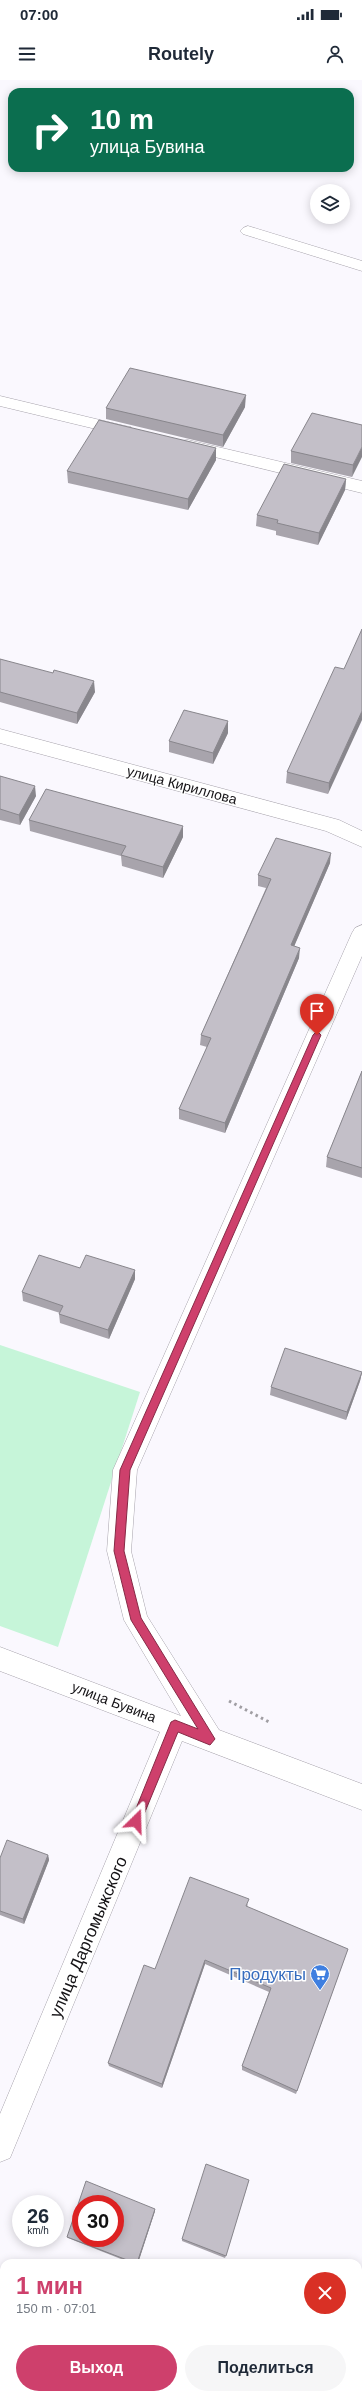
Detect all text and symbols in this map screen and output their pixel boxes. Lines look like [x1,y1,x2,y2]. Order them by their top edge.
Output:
text: 07:00 [20,6,58,23]
icon: menu [16,43,38,65]
icon: person [324,43,346,65]
text: Routely [148,44,214,64]
icon: right [24,104,76,156]
text: 10 m [90,104,154,135]
text: улица Бувина [90,137,204,157]
map controls [310,184,350,224]
button: layers [310,184,350,224]
street label: улица Кириллова [125,763,239,807]
pin [300,994,334,1035]
icon: arrive [306,1000,328,1022]
street label: улица Бувина [70,1679,159,1725]
position arrow [115,1800,157,1842]
street label: улица Даргомыжского [46,1854,131,2021]
supermarket icon: Продукты [309,1963,331,1991]
place label: Продукты [229,1965,306,1984]
speed limit sign: 30 [72,2195,124,2247]
text: 26 [27,2205,49,2227]
text: km/h [27,2225,49,2236]
text: 1 мин [16,2272,83,2299]
button: close [304,2272,346,2314]
text: 150 m · 07:01 [16,2301,96,2316]
button: Выход [16,2345,177,2391]
button: Поделиться [185,2345,346,2391]

